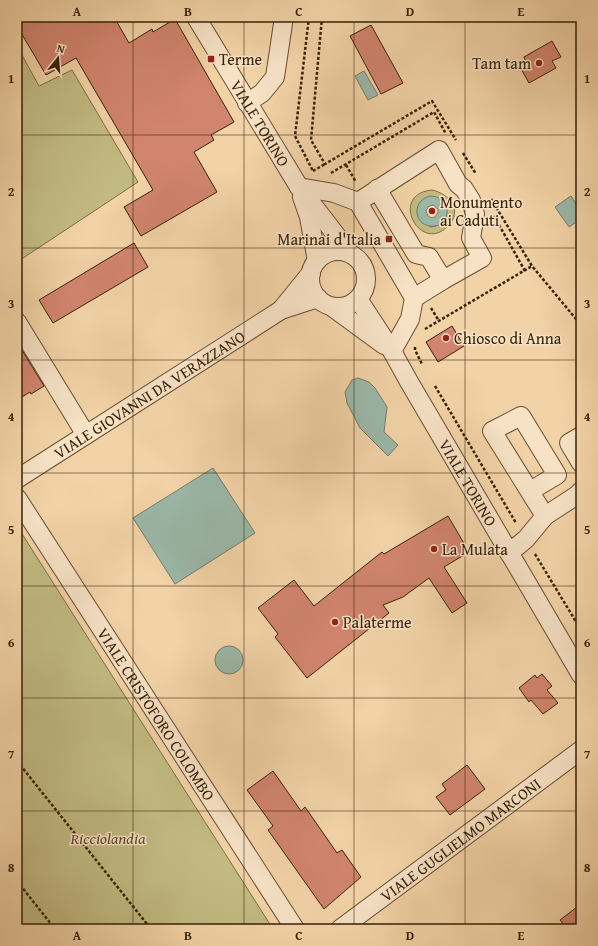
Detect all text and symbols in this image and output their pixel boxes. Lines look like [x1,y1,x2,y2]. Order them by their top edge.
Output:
text: A [73,2,82,21]
text: B [184,2,192,21]
text: C [295,2,303,21]
text: D [406,2,414,21]
text: E [518,2,525,21]
north arrow [38,38,78,78]
text: N [55,40,67,57]
place label: Terme [219,47,262,71]
place label: Tam tam [472,51,531,75]
marker: Terme [206,54,216,64]
marker: Tam tam [534,58,544,68]
text: 1 [8,69,14,88]
text: 1 [584,69,590,88]
street label: VIALE TORINO [225,75,296,171]
text: 2 [8,182,15,201]
text: 2 [584,182,591,201]
place label: Monumento ai Caduti [440,190,522,232]
marker: Monumento ai Caduti [427,206,437,216]
place label: Marinai d'Italia [277,227,381,251]
marker: Marinai d'Italia [384,234,394,244]
text: 3 [8,294,14,313]
text: 3 [584,294,590,313]
street label: VIALE GIOVANNI DA VERAZZANO [49,324,250,465]
place label: Chiosco di Anna [454,326,562,350]
marker: Chiosco di Anna [441,333,451,343]
text: 4 [8,407,15,426]
text: 4 [584,407,591,426]
street label: VIALE TORINO [433,434,503,531]
text: 5 [8,520,15,539]
text: 5 [584,520,591,539]
place label: La Mulata [442,537,508,561]
marker: La Mulata [429,544,439,554]
place label: Palaterme [343,610,412,634]
marker: Palaterme [330,617,340,627]
street label: VIALE CRISTOFORO COLOMBO [92,623,221,805]
text: 6 [8,633,15,652]
text: 6 [584,633,591,652]
text: 7 [8,745,15,764]
text: 7 [584,745,591,764]
street label: VIALE GUGLIELMO MARCONI [375,772,546,907]
park label: Ricciolandia [69,826,146,850]
text: 8 [8,858,15,877]
text: 8 [584,858,591,877]
text: A [73,926,82,945]
text: B [184,926,192,945]
text: C [295,926,303,945]
text: D [406,926,414,945]
text: E [518,926,525,945]

